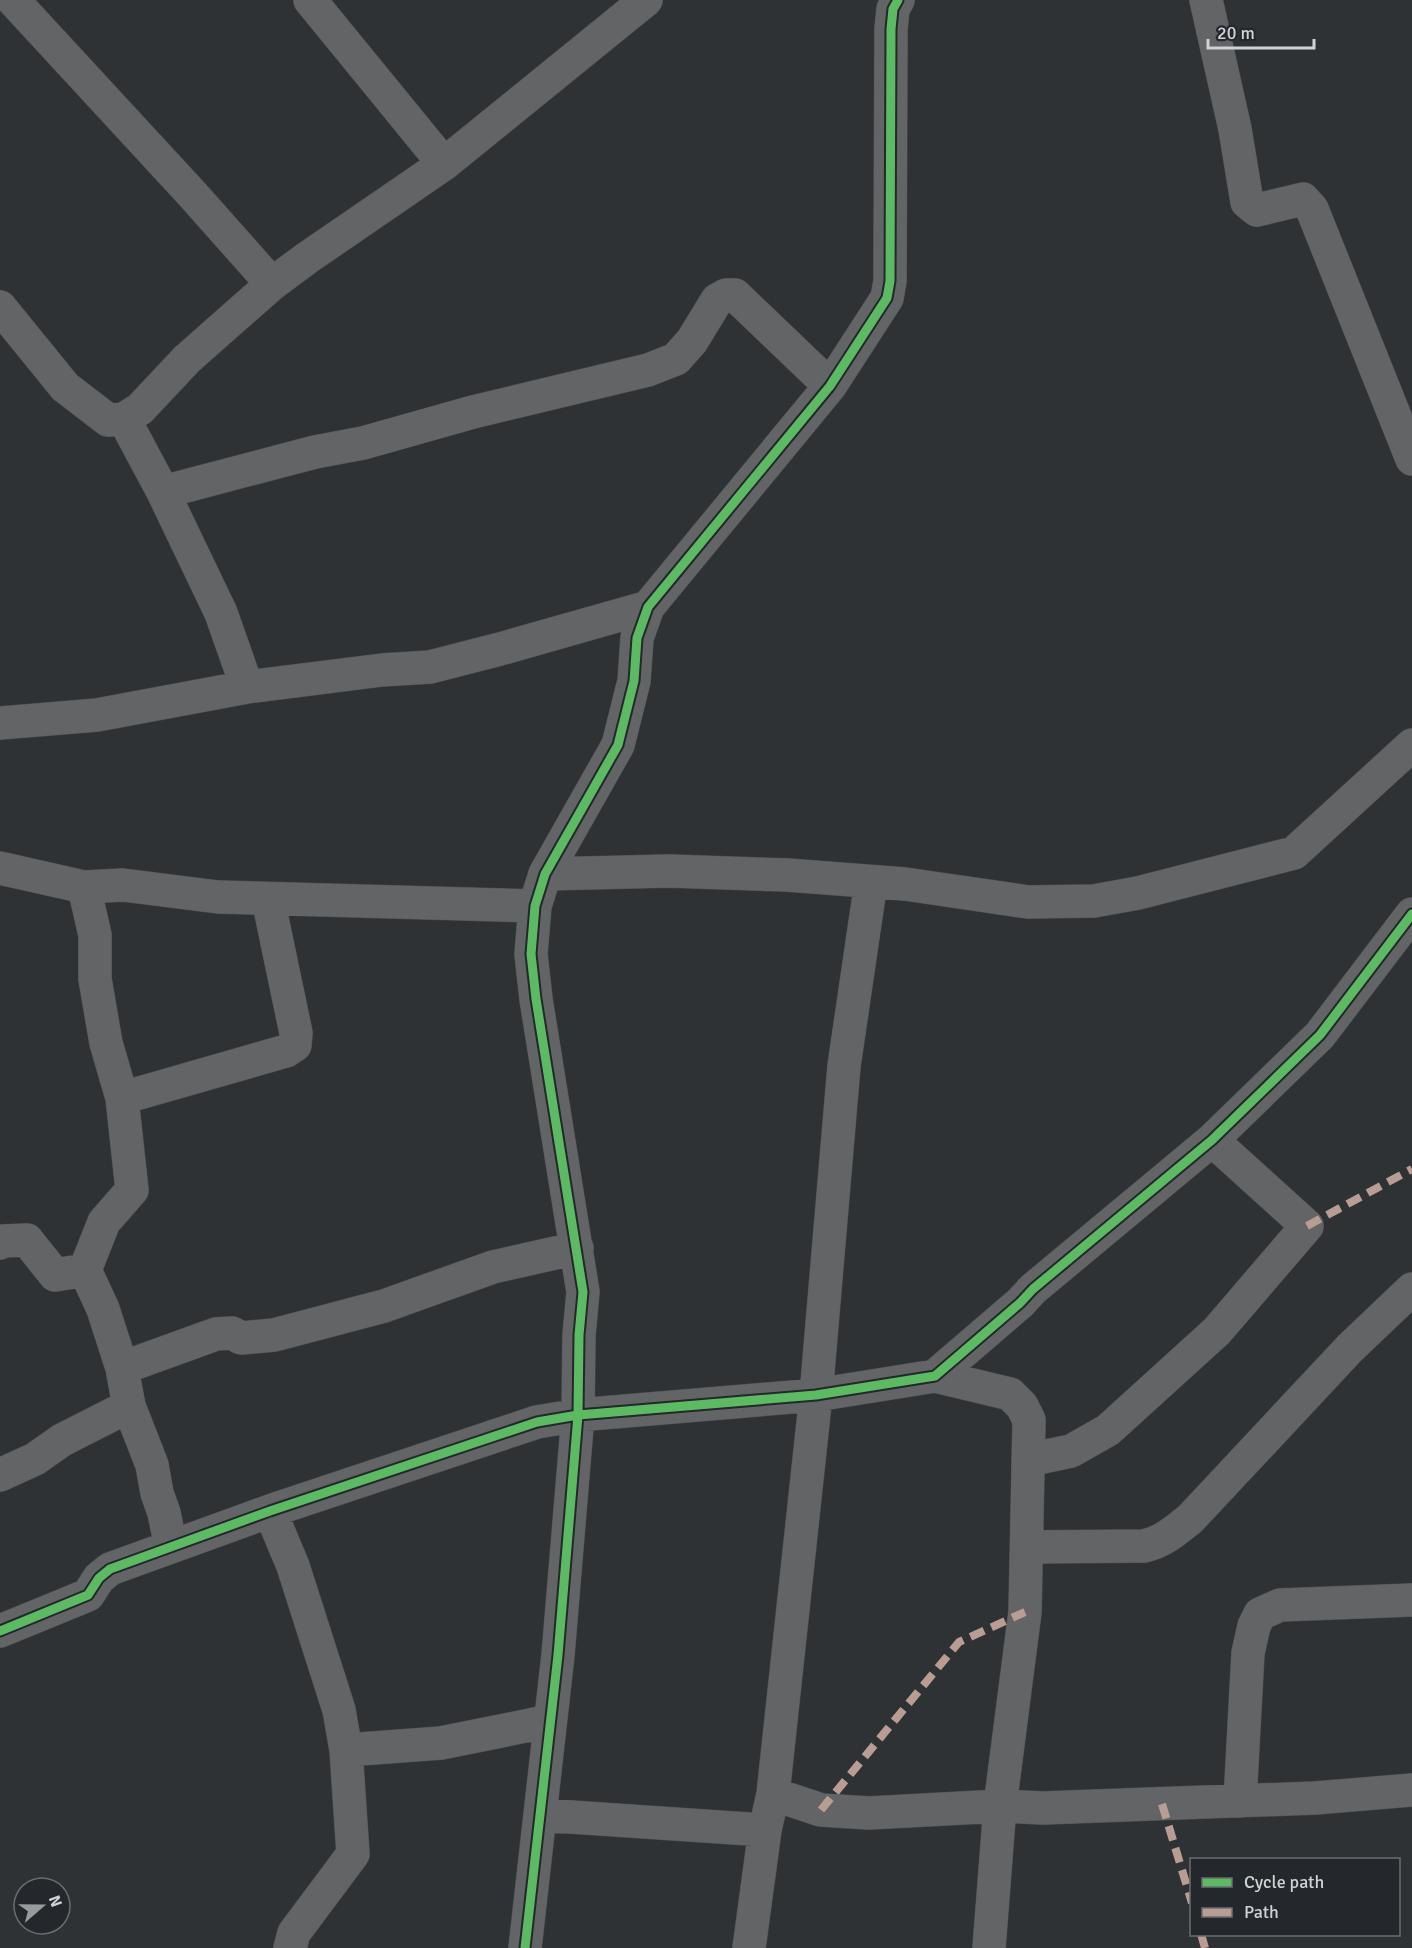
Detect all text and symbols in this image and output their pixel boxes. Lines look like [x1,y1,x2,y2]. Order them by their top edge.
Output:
scale bar [1208,12,1314,50]
text: 20 m [1217,22,1255,44]
legend [1190,1858,1400,1936]
text: Cycle path [1244,1871,1324,1893]
north arrow [12,1876,72,1936]
text: N [44,1893,66,1910]
text: Path [1244,1901,1279,1923]

